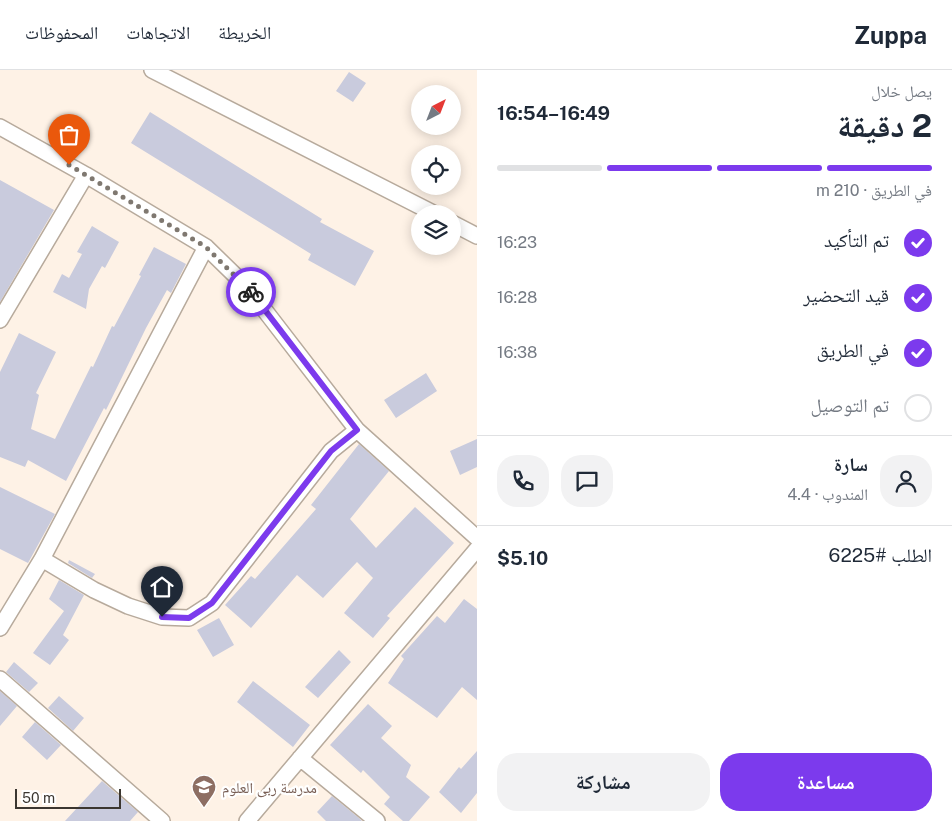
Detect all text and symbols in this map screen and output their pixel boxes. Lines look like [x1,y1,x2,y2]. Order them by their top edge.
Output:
text: Zuppa [854,21,927,49]
text: المحفوظات [25,22,98,43]
text: الاتجاهات [126,22,190,43]
text: الخريطة [218,22,271,43]
text: يصل خلال [871,82,932,101]
north arrow [411,85,461,135]
map controls [411,85,461,255]
text: 16:49–16:54 [497,102,610,124]
text: 2 دقيقة [837,107,932,144]
pin [48,114,90,165]
icon: bag [55,121,83,149]
button: locate [411,145,461,195]
text: في الطريق · 210 m [816,181,932,200]
button: layers [411,205,461,255]
text: تم التأكيد [824,229,889,251]
icon: check [904,229,932,257]
text: 16:23 [497,233,537,252]
courier [226,267,276,317]
icon: bike [237,278,265,306]
text: قيد التحضير [803,284,889,306]
icon: check [904,284,932,312]
text: 16:28 [497,288,537,307]
text: في الطريق [816,339,889,361]
icon: check [904,339,932,367]
text: 16:38 [497,343,537,362]
text: تم التوصيل [811,394,889,416]
text: سارة [834,453,868,475]
button: phone [497,455,549,507]
button: chat [561,455,613,507]
button: person [880,455,932,507]
text: المندوب · 4.4 [787,485,868,504]
text: الطلب #6225 [829,544,932,566]
text: $5.10 [497,547,548,569]
pin [141,566,183,617]
icon: home [148,573,176,601]
button: مشاركة [497,753,710,811]
button: مساعدة [720,753,932,811]
school or university icon: مدرسة ربى العلوم [191,774,217,808]
place label: مدرسة ربى العلوم [222,779,317,798]
scale bar [15,786,121,809]
text: 50 m [22,790,55,806]

